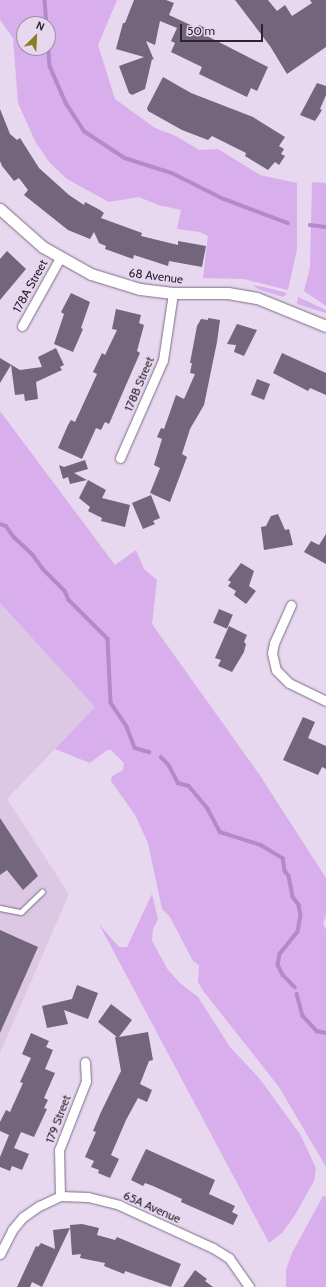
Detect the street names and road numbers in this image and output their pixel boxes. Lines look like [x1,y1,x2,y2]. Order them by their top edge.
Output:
street label: 178A Street [10,257,50,315]
street label: 68 Avenue [128,266,184,286]
street label: 178B Street [121,355,157,413]
street label: 179 Street [42,1093,74,1145]
street label: 65A Avenue [121,1188,183,1226]

